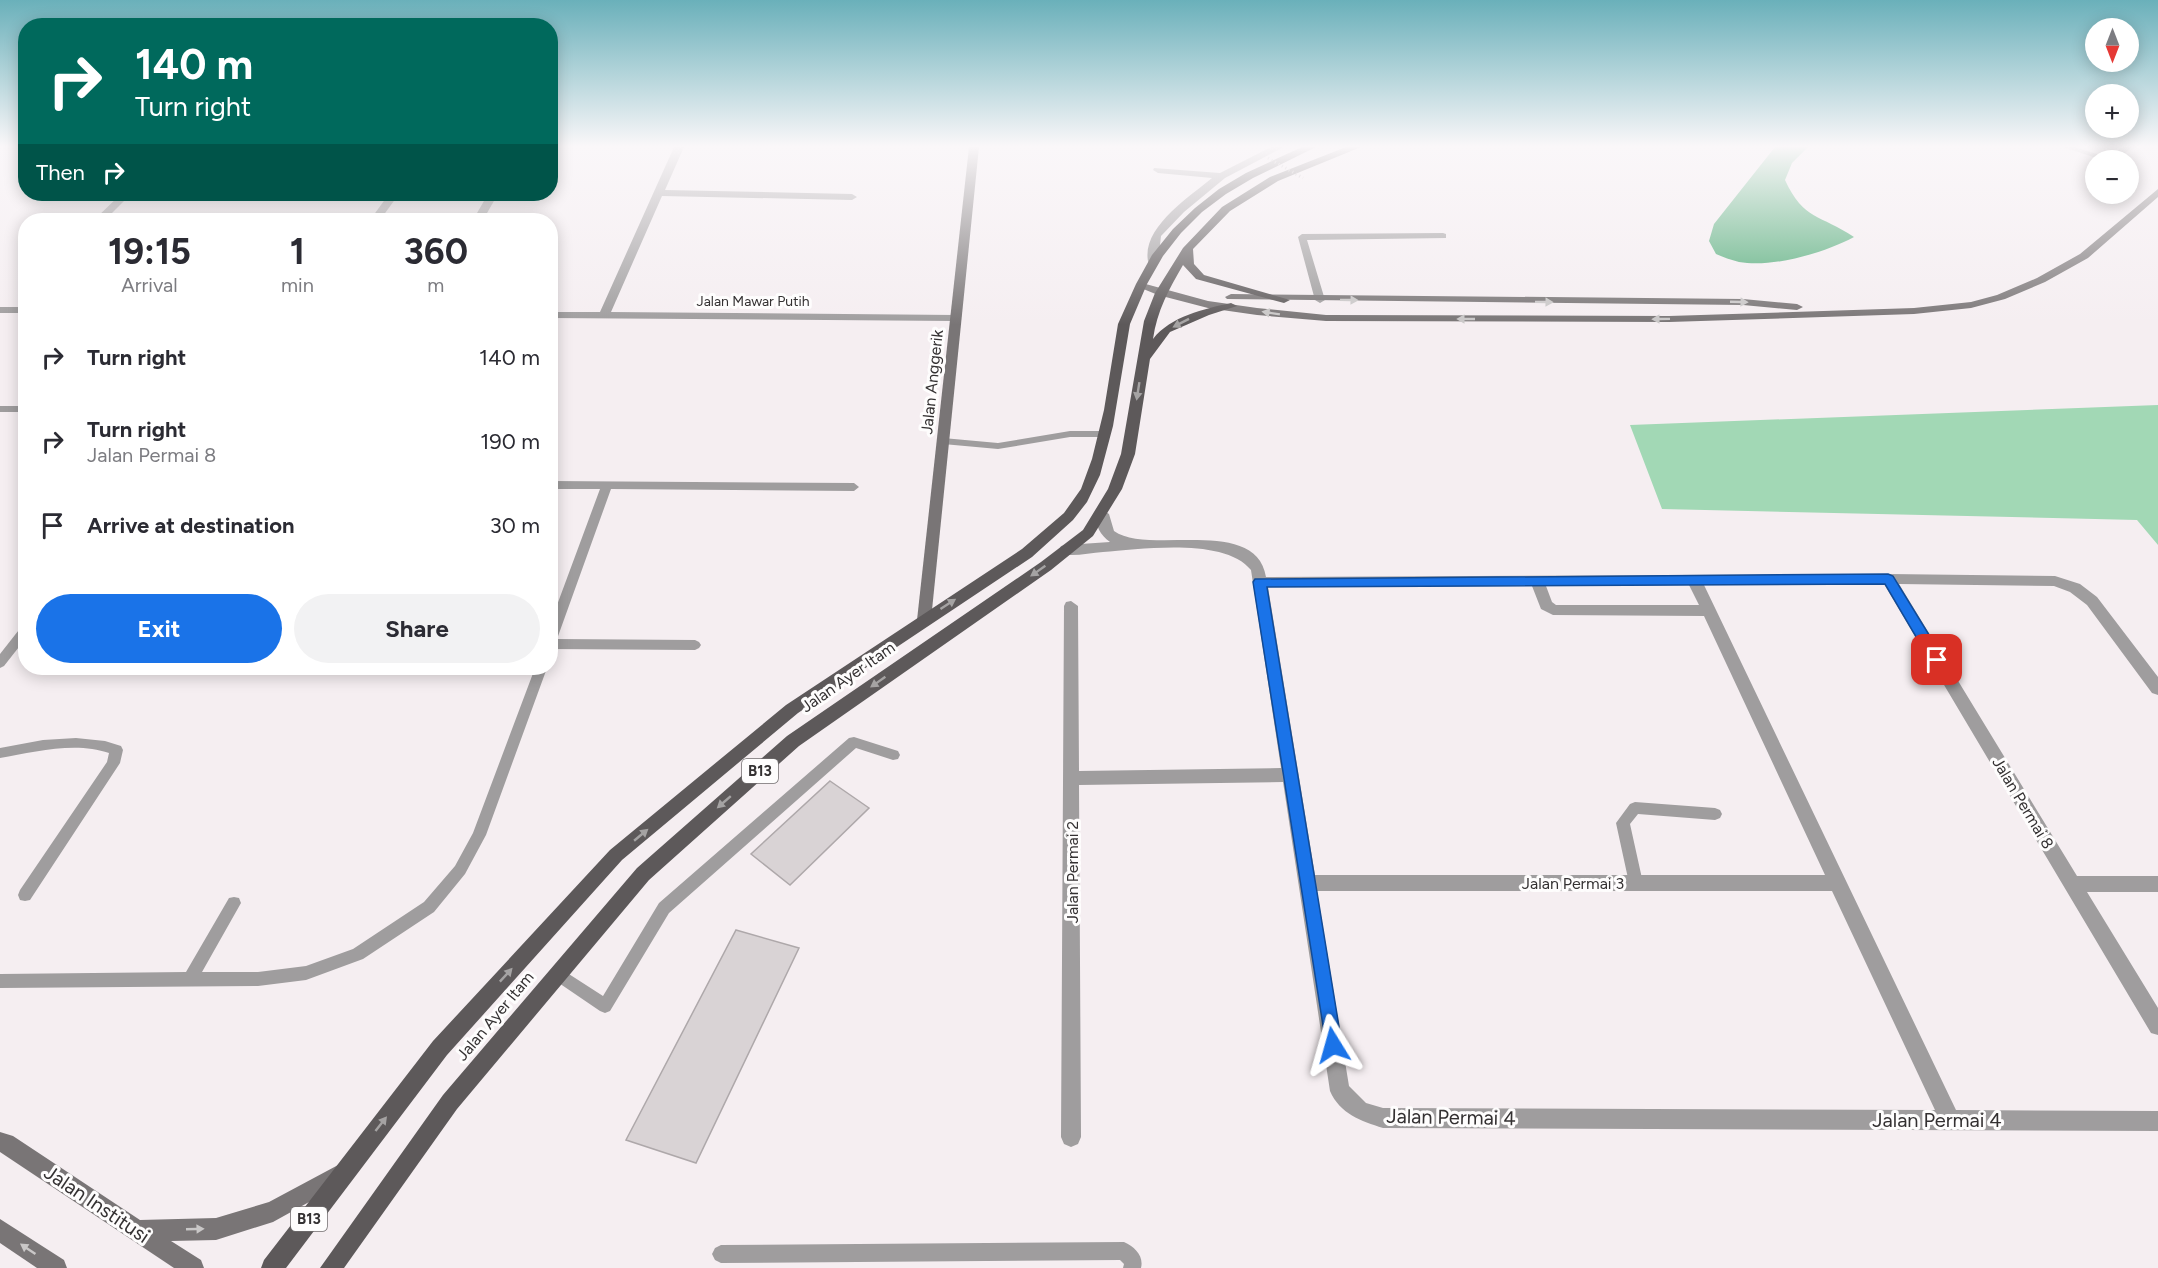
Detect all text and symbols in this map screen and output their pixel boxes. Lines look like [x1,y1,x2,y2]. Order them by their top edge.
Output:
north arrow [2085,18,2139,72]
map controls [2085,18,2139,204]
text: 140 m [135,39,253,90]
icon: right [36,42,114,120]
button: + [2085,84,2139,138]
text: Turn right [135,90,251,123]
button: − [2085,150,2139,204]
icon: right [97,156,130,189]
text: Then [36,159,85,186]
text: 19:15 [108,230,191,273]
text: 1 [290,230,305,273]
text: 360 [404,230,468,273]
text: Arrival [121,273,178,297]
text: min [281,273,314,297]
text: m [427,273,444,297]
street label: Jalan Mawar Putih [696,293,810,310]
one-way arrow [1340,295,1359,305]
one-way arrow [1535,297,1554,307]
one-way arrow [1730,297,1749,307]
one-way arrow [1261,308,1280,317]
one-way arrow [1456,314,1475,324]
one-way arrow [1651,314,1670,324]
one-way arrow [1172,318,1189,328]
street label: Jalan Anggerik [917,328,947,435]
icon: right [36,341,69,374]
text: Turn right [87,344,186,371]
text: 140 m [479,344,540,371]
one-way arrow [1134,382,1143,401]
text: Turn right [87,416,186,443]
icon: right [36,425,69,458]
text: 190 m [480,428,540,455]
text: Jalan Permai 8 [87,443,216,467]
icon: arrive [36,509,69,542]
text: Arrive at destination [87,512,295,539]
text: 30 m [490,512,540,539]
one-way arrow [1030,565,1046,577]
button: Exit [36,594,282,663]
button: Share [294,594,540,663]
one-way arrow [940,599,956,610]
pin [1911,634,1962,685]
street label: Jalan Ayer Itam [797,638,899,716]
icon: arrive [1920,643,1953,676]
one-way arrow [870,676,886,688]
street label: Jalan Permai 8 [1988,754,2058,852]
road number: B13 [742,759,778,783]
one-way arrow [717,795,732,808]
street label: Jalan Permai 2 [1063,821,1082,923]
one-way arrow [633,828,649,841]
street label: Jalan Permai 3 [1522,874,1624,893]
street label: Jalan Ayer Itam [452,968,538,1064]
one-way arrow [499,968,513,982]
position arrow [1301,1013,1365,1077]
street label: Jalan Permai 4 [1386,1104,1516,1130]
street label: Jalan Permai 4 [1872,1108,2002,1132]
one-way arrow [375,1117,387,1132]
street label: Jalan Institusi [40,1160,154,1248]
road number: B13 [291,1207,327,1231]
one-way arrow [185,1225,204,1234]
one-way arrow [20,1244,36,1255]

